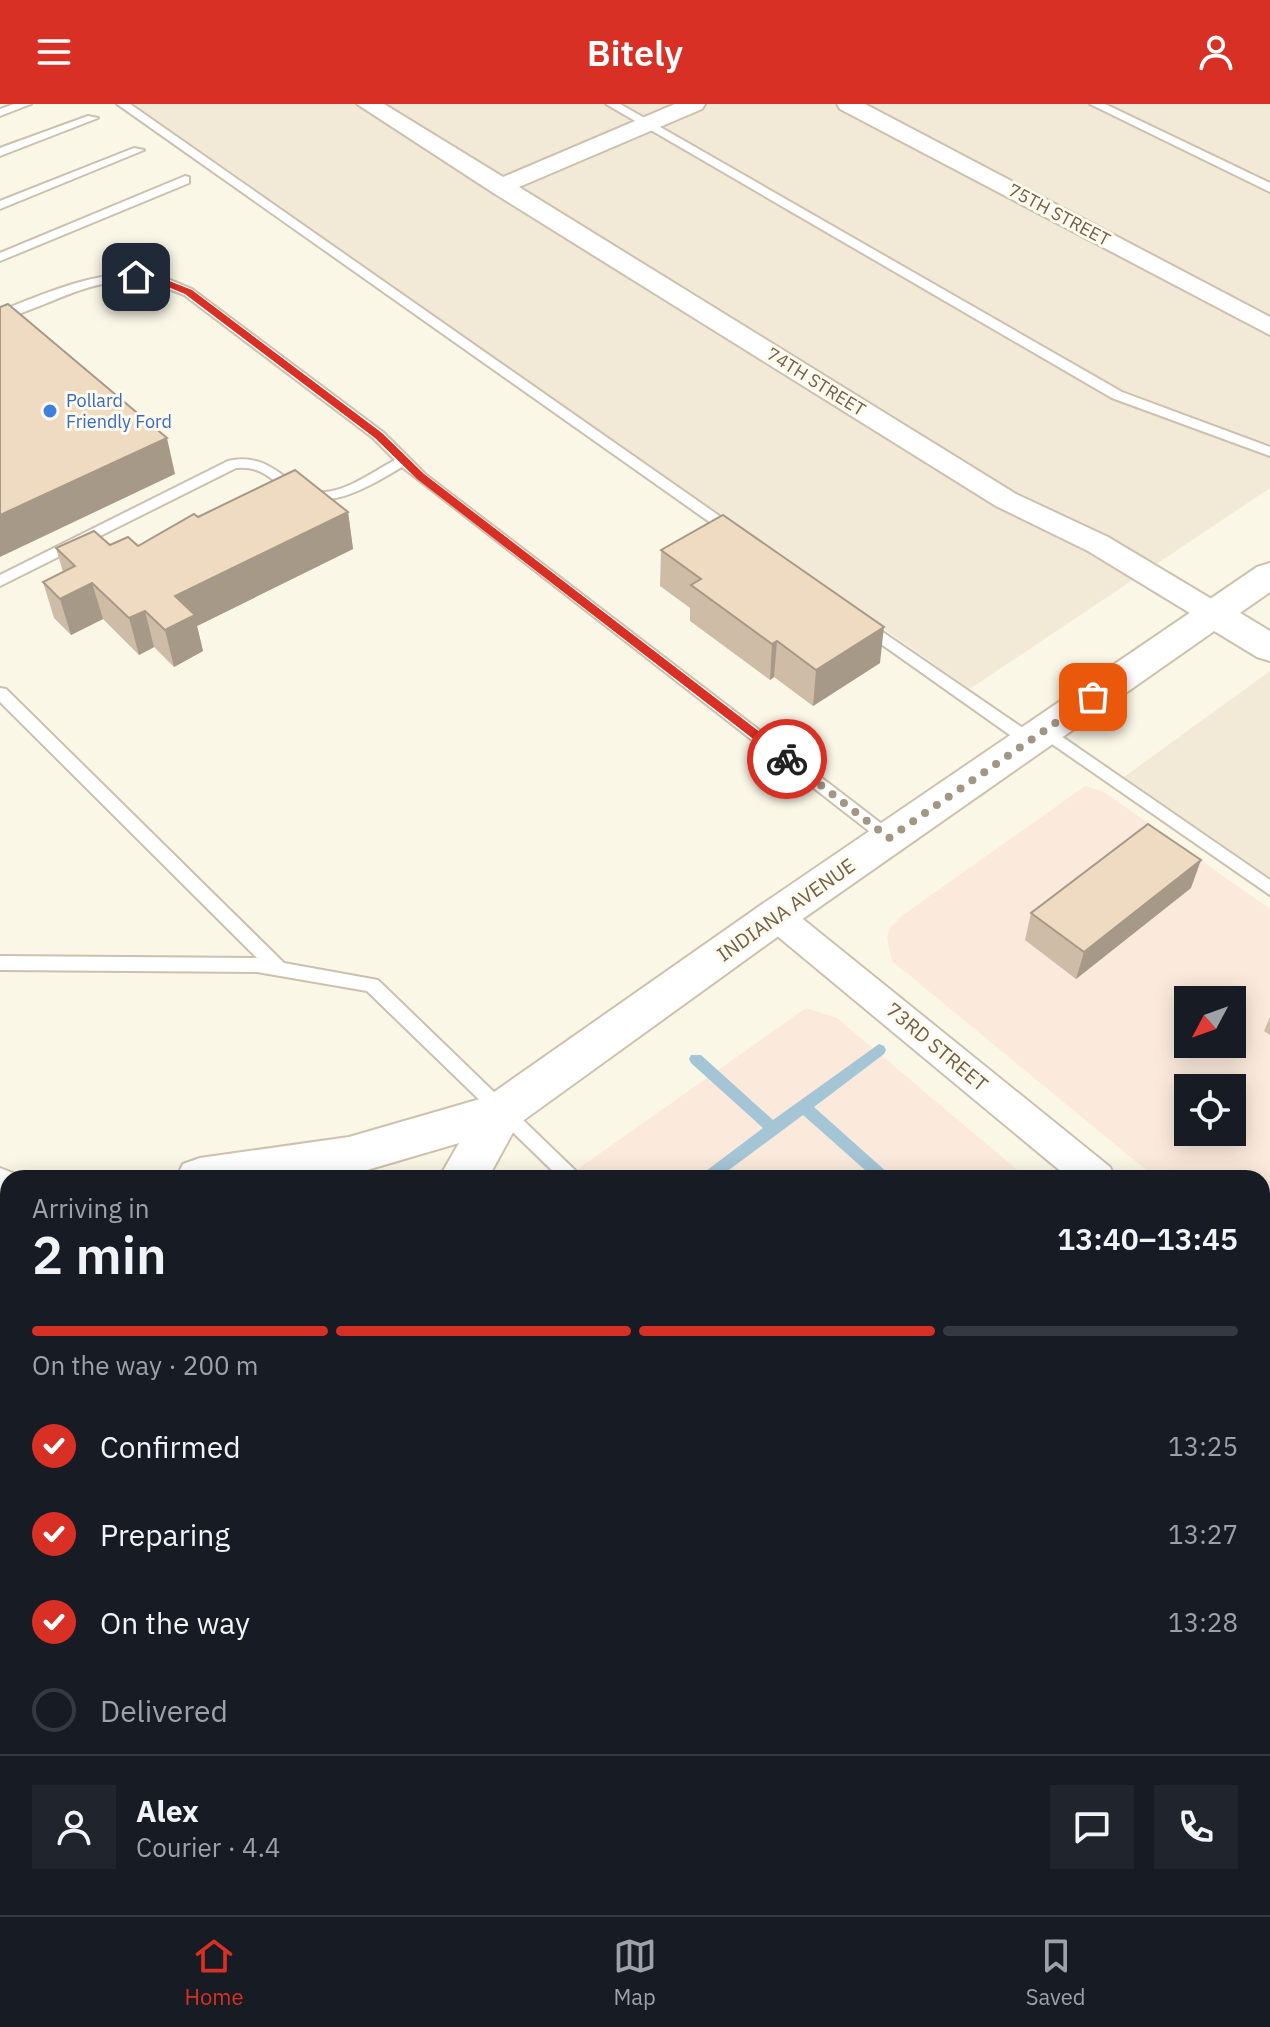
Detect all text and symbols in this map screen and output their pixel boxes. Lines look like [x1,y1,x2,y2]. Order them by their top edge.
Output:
text: Bitely [587,29,683,76]
icon: menu [32,30,76,74]
icon: person [1194,30,1238,74]
street label: 75TH STREET [1004,178,1114,251]
pin [102,243,170,311]
icon: home [114,255,158,299]
street label: 74TH STREET [763,342,870,421]
place label: Pollard Friendly Ford [66,389,172,433]
marker: Pollard Friendly Ford [41,402,59,420]
pin [1059,663,1127,731]
icon: bag [1071,675,1115,719]
courier [747,719,827,799]
icon: bike [765,737,809,781]
street label: INDIANA AVENUE [711,852,860,967]
north arrow [1174,986,1246,1058]
map controls [1174,986,1246,1146]
street label: 73RD STREET [881,996,994,1097]
button: locate [1174,1074,1246,1146]
text: Arriving in [32,1191,149,1225]
text: 13:40–13:45 [1057,1219,1238,1258]
text: 2 min [32,1221,167,1288]
text: On the way · 200 m [32,1348,258,1382]
icon: check [32,1424,76,1468]
text: Confirmed [100,1427,241,1466]
text: 13:25 [1168,1429,1238,1463]
icon: check [32,1512,76,1556]
text: Preparing [100,1515,230,1554]
text: 13:27 [1168,1517,1238,1551]
icon: check [32,1600,76,1644]
text: On the way [100,1603,250,1642]
text: 13:28 [1168,1605,1238,1639]
text: Delivered [100,1691,228,1730]
button: person [32,1785,116,1869]
button: chat [1050,1785,1134,1869]
button: phone [1154,1785,1238,1869]
text: Alex [136,1791,199,1830]
text: Courier · 4.4 [136,1830,280,1864]
tab: Home [184,1934,244,2011]
tab: Map [613,1934,657,2011]
tab: Saved [1026,1934,1085,2011]

